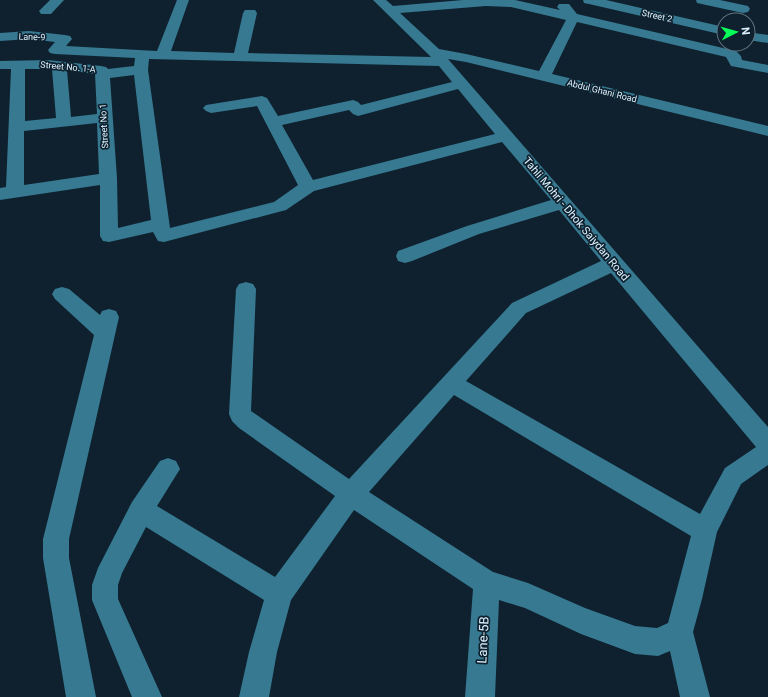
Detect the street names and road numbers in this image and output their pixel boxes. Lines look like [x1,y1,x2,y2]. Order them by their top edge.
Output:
street label: Street 2 [641,8,673,24]
street label: Lane-9 [18,32,46,42]
street label: Street No. 1-A [40,60,96,74]
street label: Abdul Ghani Road [566,78,638,104]
street label: Street No 1 [98,103,110,149]
street label: Tahli Mohri - Dhok Saiydan Road [520,155,632,283]
street label: Lane-5B [474,616,492,664]

